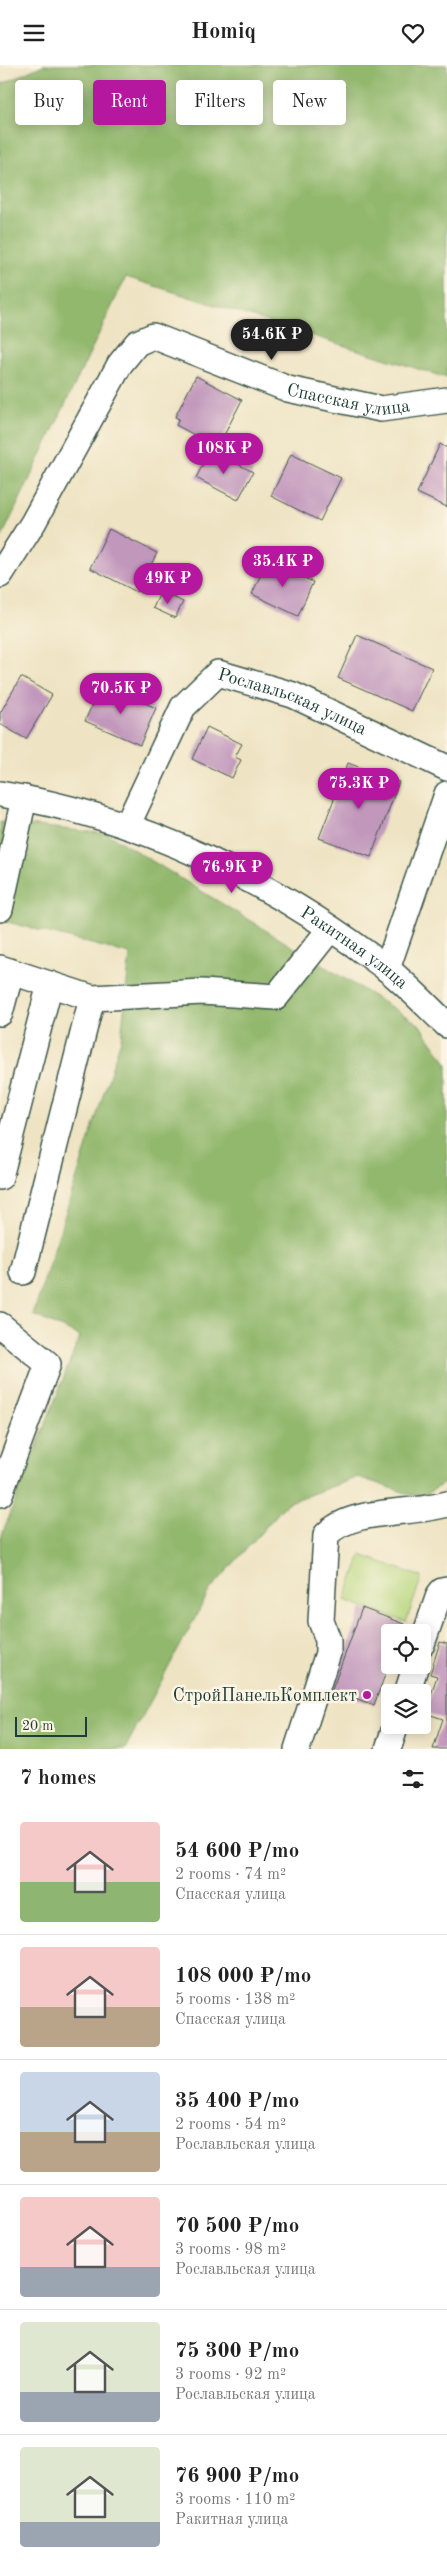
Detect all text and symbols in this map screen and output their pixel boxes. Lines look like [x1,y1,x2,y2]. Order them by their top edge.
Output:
icon: menu [20,19,48,47]
icon: heart [399,19,427,47]
text: Homiq [191,21,256,43]
chip: Buy [15,80,83,125]
chip: Rent [93,80,166,125]
chip: Filters [176,80,263,125]
chip: New [273,80,346,125]
pin: 54.6K ₽ [226,319,318,361]
text: 54.6K ₽ [242,327,302,343]
street label: Спасская улица [285,381,411,419]
pin: 108K ₽ [183,433,265,475]
text: 108K ₽ [196,441,252,457]
pin: 35.4K ₽ [237,545,329,588]
text: 35.4K ₽ [253,554,313,570]
pin: 49K ₽ [133,563,203,605]
text: 49K ₽ [145,571,191,587]
street label: Рославльская улица [216,665,369,739]
pin: 70.5K ₽ [75,673,167,715]
text: 70.5K ₽ [91,681,151,697]
pin: 75.3K ₽ [313,767,405,810]
text: 75.3K ₽ [329,776,389,792]
pin: 76.9K ₽ [186,851,278,894]
text: 76.9K ₽ [202,860,262,876]
street label: Ракитная улица [297,904,411,993]
map controls [381,1624,431,1734]
button: locate [381,1624,431,1674]
button: layers [381,1684,431,1734]
place label: СтройПанельКомплект [173,1687,357,1705]
marker: СтройПанельКомплект [361,1689,373,1701]
scale bar [15,1714,88,1737]
text: 20 m [22,1719,53,1733]
icon: filters [399,1765,427,1793]
text: 7 homes [20,1768,96,1789]
text: 54 600 ₽/mo [175,1841,299,1862]
icon: home [60,1842,120,1902]
text: 2 rooms · 74 m² [175,1867,286,1883]
text: Спасская улица [175,1887,286,1903]
text: 108 000 ₽/mo [175,1966,311,1987]
icon: home [60,1967,120,2027]
text: 5 rooms · 138 m² [175,1992,295,2008]
text: Спасская улица [175,2012,286,2028]
text: 35 400 ₽/mo [175,2091,299,2112]
icon: home [60,2092,120,2152]
text: 2 rooms · 54 m² [175,2117,286,2133]
text: Рославльская улица [175,2137,316,2153]
text: 70 500 ₽/mo [175,2216,299,2237]
icon: home [60,2217,120,2277]
text: 3 rooms · 98 m² [175,2242,286,2258]
text: Рославльская улица [175,2262,316,2278]
text: 75 300 ₽/mo [175,2341,299,2362]
icon: home [60,2342,120,2402]
text: 3 rooms · 92 m² [175,2367,286,2383]
text: Рославльская улица [175,2387,316,2403]
text: 76 900 ₽/mo [175,2466,299,2487]
icon: home [60,2467,120,2527]
text: 3 rooms · 110 m² [175,2492,295,2508]
text: Ракитная улица [175,2512,288,2528]

